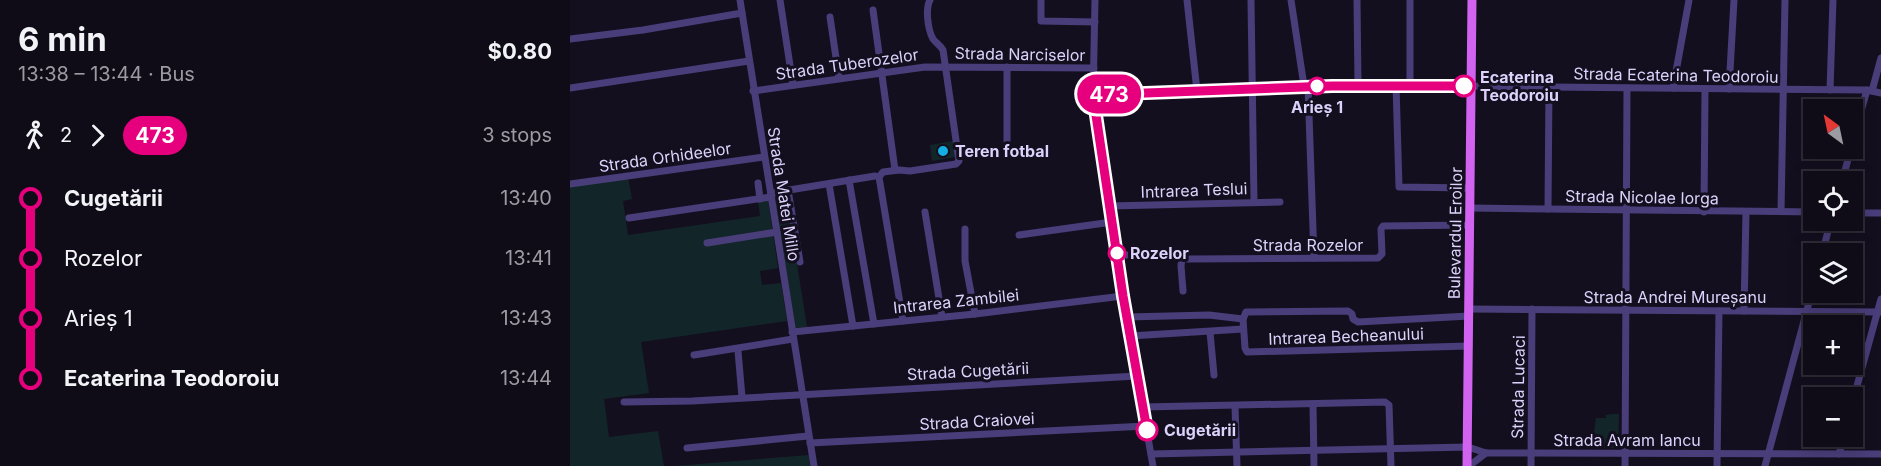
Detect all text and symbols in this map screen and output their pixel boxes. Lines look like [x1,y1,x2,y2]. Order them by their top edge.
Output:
text: 6 min [18,19,107,59]
text: $0.80 [488,38,552,64]
street label: Strada Narciselor [954,43,1086,65]
street label: Strada Tuberozelor [774,44,920,84]
text: 13:38 – 13:44 · Bus [18,62,195,86]
street label: Strada Ecaterina Teodoroiu [1573,63,1779,87]
place label: Ecaterina Teodoroiu [1480,67,1559,105]
line badge: 473 [1074,74,1144,113]
marker: Ecaterina Teodoroiu [1453,75,1475,97]
marker: Arieș 1 [1308,77,1326,95]
text: 473 [1089,82,1129,107]
place label: Arieș 1 [1291,97,1343,117]
north arrow [1803,99,1863,159]
map controls [1803,99,1863,447]
icon: walk [18,119,51,152]
icon: forward [81,119,114,152]
text: 2 [60,123,72,147]
text: 473 [135,123,175,148]
text: 3 stops [482,123,552,147]
street label: Strada Matei Millo [764,125,804,263]
street label: Strada Orhideelor [597,138,733,176]
place label: Teren fotbal [955,141,1049,161]
marker: Teren fotbal [936,144,950,158]
street label: Bulevardul Eroilor [1444,167,1466,299]
button: locate [1803,171,1863,231]
street label: Intrarea Teslui [1140,178,1248,202]
text: Cugetării [64,185,163,211]
text: 13:40 [500,186,552,210]
street label: Strada Nicolae Iorga [1565,186,1719,208]
street label: Strada Rozelor [1253,235,1363,255]
place label: Rozelor [1130,243,1189,263]
button: layers [1803,243,1863,303]
marker: Rozelor [1108,244,1126,262]
text: Rozelor [64,245,142,271]
text: 13:41 [505,246,552,270]
street label: Intrarea Zambilei [892,284,1020,318]
street label: Strada Andrei Mureșanu [1584,287,1766,307]
text: Arieș 1 [64,305,133,331]
text: 13:43 [500,306,552,330]
button: + [1803,315,1863,375]
street label: Intrarea Becheanului [1268,323,1424,349]
street label: Strada Lucaci [1507,335,1529,439]
street label: Strada Cugetării [906,358,1030,384]
text: Ecaterina Teodoroiu [64,365,280,391]
text: 13:44 [500,366,552,390]
button: − [1803,387,1863,447]
street label: Strada Craiovei [919,408,1035,434]
marker: Cugetării [1136,419,1158,441]
place label: Cugetării [1164,420,1236,440]
street label: Strada Avram Iancu [1553,430,1701,450]

